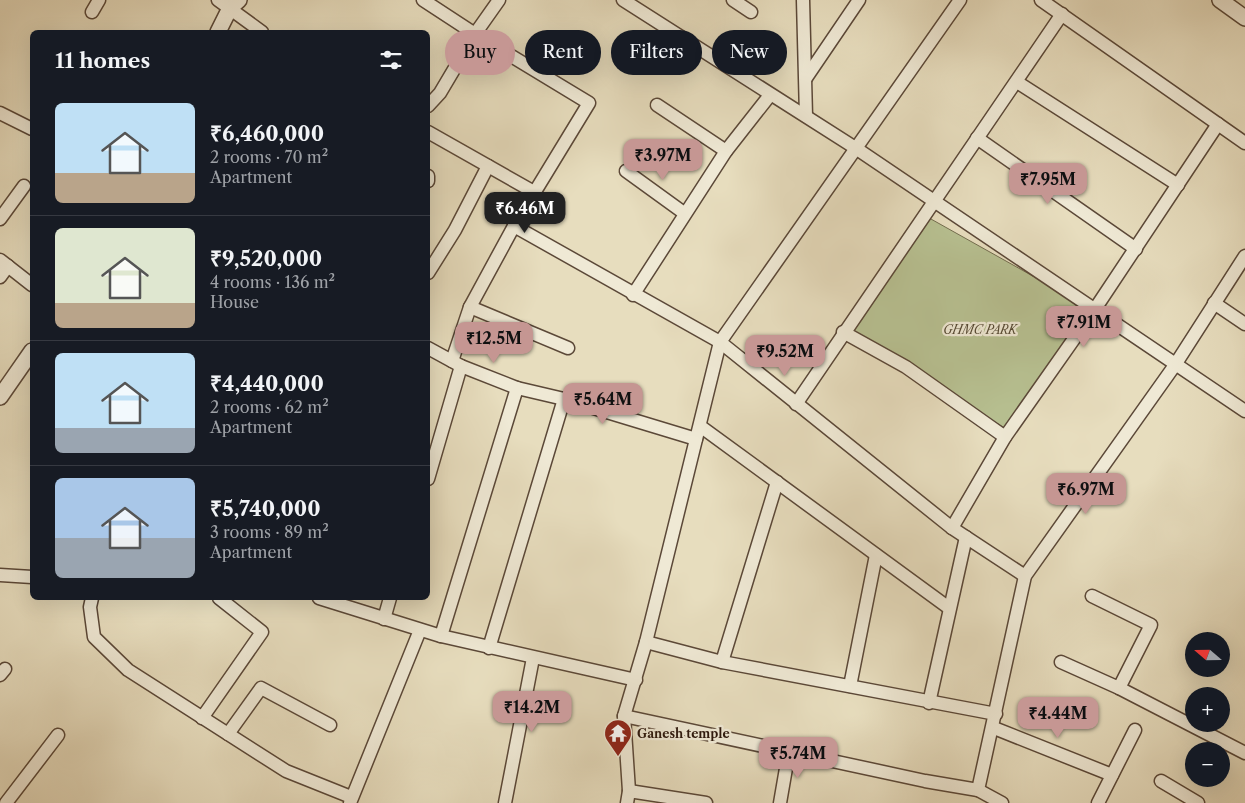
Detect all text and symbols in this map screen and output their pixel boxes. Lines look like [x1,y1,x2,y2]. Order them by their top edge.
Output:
chip: Buy [445,30,515,75]
chip: Rent [525,30,601,75]
chip: Filters [611,30,702,75]
chip: New [712,30,787,75]
icon: filters [377,46,405,74]
text: 11 homes [55,48,150,73]
text: ₹6,460,000 [210,121,324,146]
icon: home [95,123,155,183]
pin: ₹3.97M [622,138,704,181]
text: ₹3.97M [634,145,692,165]
text: 2 rooms · 70 m² [210,147,328,167]
pin: ₹7.95M [1007,162,1089,205]
text: Apartment [210,167,292,187]
text: ₹7.95M [1020,169,1076,189]
pin: ₹6.46M [484,192,566,234]
text: ₹6.46M [495,198,555,218]
text: ₹9,520,000 [210,246,322,271]
icon: home [95,248,155,308]
text: 4 rooms · 136 m² [210,272,335,292]
text: House [210,292,259,312]
pin: ₹7.91M [1043,306,1125,348]
text: ₹7.91M [1057,312,1111,332]
pin: ₹12.5M [453,322,535,364]
park label: GHMC PARK [943,322,1019,337]
text: ₹12.5M [466,328,522,348]
pin: ₹9.52M [744,334,826,377]
text: ₹9.52M [756,341,814,361]
text: ₹4,440,000 [210,371,324,396]
icon: home [95,373,155,433]
pin: ₹5.64M [562,382,644,425]
text: ₹5.64M [574,389,632,409]
text: 2 rooms · 62 m² [210,397,329,417]
text: Apartment [210,417,292,437]
pin: ₹6.97M [1045,472,1127,515]
text: ₹6.97M [1057,479,1115,499]
text: ₹5,740,000 [210,496,321,521]
icon: home [95,498,155,558]
text: 3 rooms · 89 m² [210,522,329,542]
text: Apartment [210,542,292,562]
north arrow [1185,632,1230,678]
map controls [1185,632,1230,787]
button: + [1185,687,1230,732]
pin: ₹14.2M [491,690,573,733]
pin: ₹4.44M [1017,696,1099,739]
text: ₹14.2M [504,697,560,717]
text: ₹4.44M [1028,703,1088,723]
temple icon: Ganesh temple [603,718,633,757]
place label: Ganesh temple [637,726,730,741]
pin: ₹5.74M [757,736,839,779]
button: − [1185,742,1230,787]
text: ₹5.74M [770,743,826,763]

